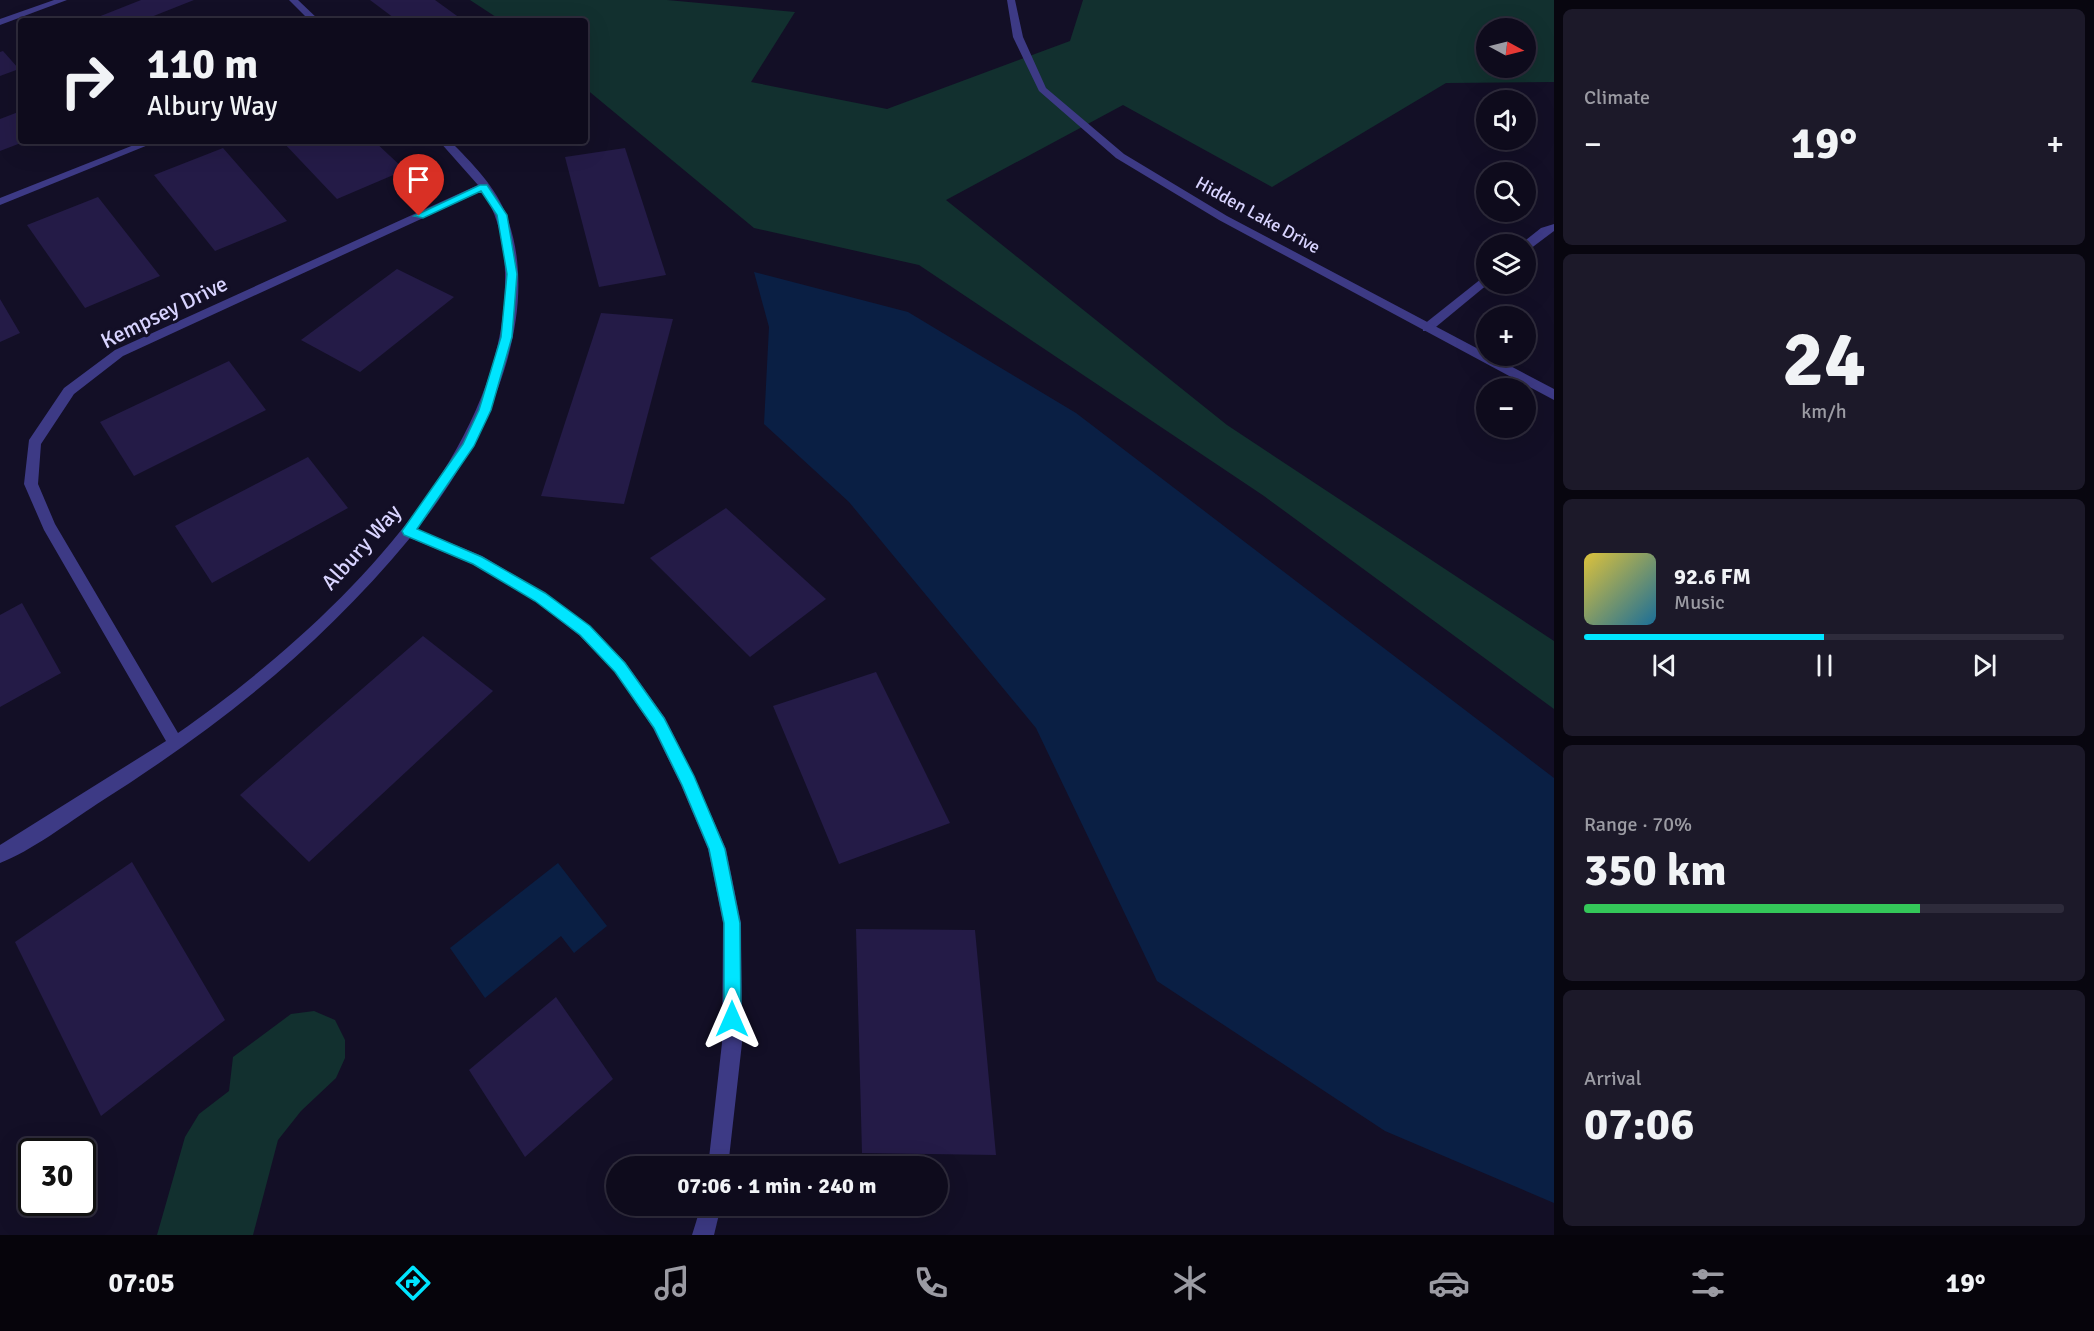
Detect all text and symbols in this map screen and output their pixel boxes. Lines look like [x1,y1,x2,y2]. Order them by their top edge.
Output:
north arrow [1476,18,1536,78]
map controls [1476,18,1536,438]
text: 110 m [147,39,258,90]
icon: right [48,42,126,120]
text: Climate [1584,85,1650,110]
text: Albury Way [147,90,277,123]
button: sound [1476,90,1536,150]
text: 19° [1791,116,1857,171]
text: − [1584,124,1602,165]
text: + [2046,124,2064,165]
pin [393,154,444,216]
button: search [1476,162,1536,222]
icon: arrive [402,163,435,196]
street label: Hidden Lake Drive [1192,172,1324,258]
button: layers [1476,234,1536,294]
street label: Kempsey Drive [96,270,232,354]
button: + [1476,306,1536,366]
text: 24 [1782,312,1866,408]
button: − [1476,378,1536,438]
text: km/h [1801,399,1847,424]
street label: Albury Way [315,498,407,595]
text: 92.6 FM [1674,563,1751,590]
text: Music [1674,590,1725,615]
icon: previous [1648,649,1681,682]
icon: pause [1808,649,1841,682]
icon: next [1968,649,2001,682]
text: Range · 70% [1584,812,1692,837]
text: 350 km [1584,843,1727,898]
position arrow [700,987,764,1051]
text: Arrival [1584,1066,1642,1091]
text: 07:06 [1584,1097,1694,1152]
speed limit sign: 30 [18,1138,96,1216]
text: 07:06 · 1 min · 240 m [677,1172,877,1199]
icon: directions [392,1262,434,1304]
icon: music [651,1262,693,1304]
icon: phone [910,1262,952,1304]
icon: climate [1169,1262,1211,1304]
icon: car [1428,1262,1470,1304]
icon: filters [1687,1262,1729,1304]
text: 07:05 [108,1267,175,1300]
text: 19° [1946,1267,1986,1300]

